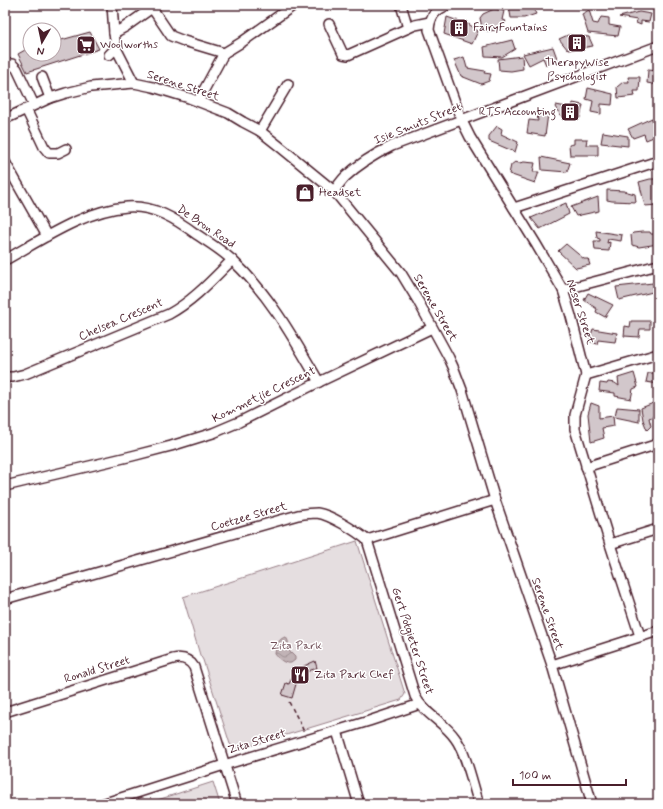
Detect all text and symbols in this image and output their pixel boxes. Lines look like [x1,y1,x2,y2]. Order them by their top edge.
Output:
building icon: FairyFountains [448,17,470,39]
place label: FairyFountains [473,20,547,36]
north arrow [22,22,62,62]
building icon: TherapyWise Psychologist [566,32,588,54]
supermarket icon: Woolworths [75,34,97,56]
place label: Woolworths [100,37,159,53]
text: N [36,43,45,58]
place label: TherapyWise Psychologist [545,55,609,86]
street label: Serene Street [145,67,221,105]
street label: Isie Smuts Street [372,99,465,149]
building icon: RTS Accounting [559,101,581,123]
place label: RTS Accounting [479,104,556,121]
shop icon: Headset [294,182,316,204]
place label: Headset [319,185,361,201]
street label: De Bron Road [174,202,238,252]
street label: Serene Street [409,271,461,345]
street label: Neser Street [562,277,598,347]
street label: Chelsea Crescent [76,295,166,345]
street label: Kommetjie Crescent [210,363,319,427]
street label: Coetzee Street [209,498,289,536]
street label: Serene Street [527,576,567,652]
street label: Gert Potgieter Street [387,585,437,697]
park label: Zita Park [270,638,322,654]
street label: Ronald Street [62,652,132,688]
restaurant icon: Zita Park Chef [289,664,311,686]
place label: Zita Park Chef [314,667,394,683]
street label: Zita Street [226,725,288,758]
scale bar [513,761,626,787]
text: 100 m [519,768,551,784]

